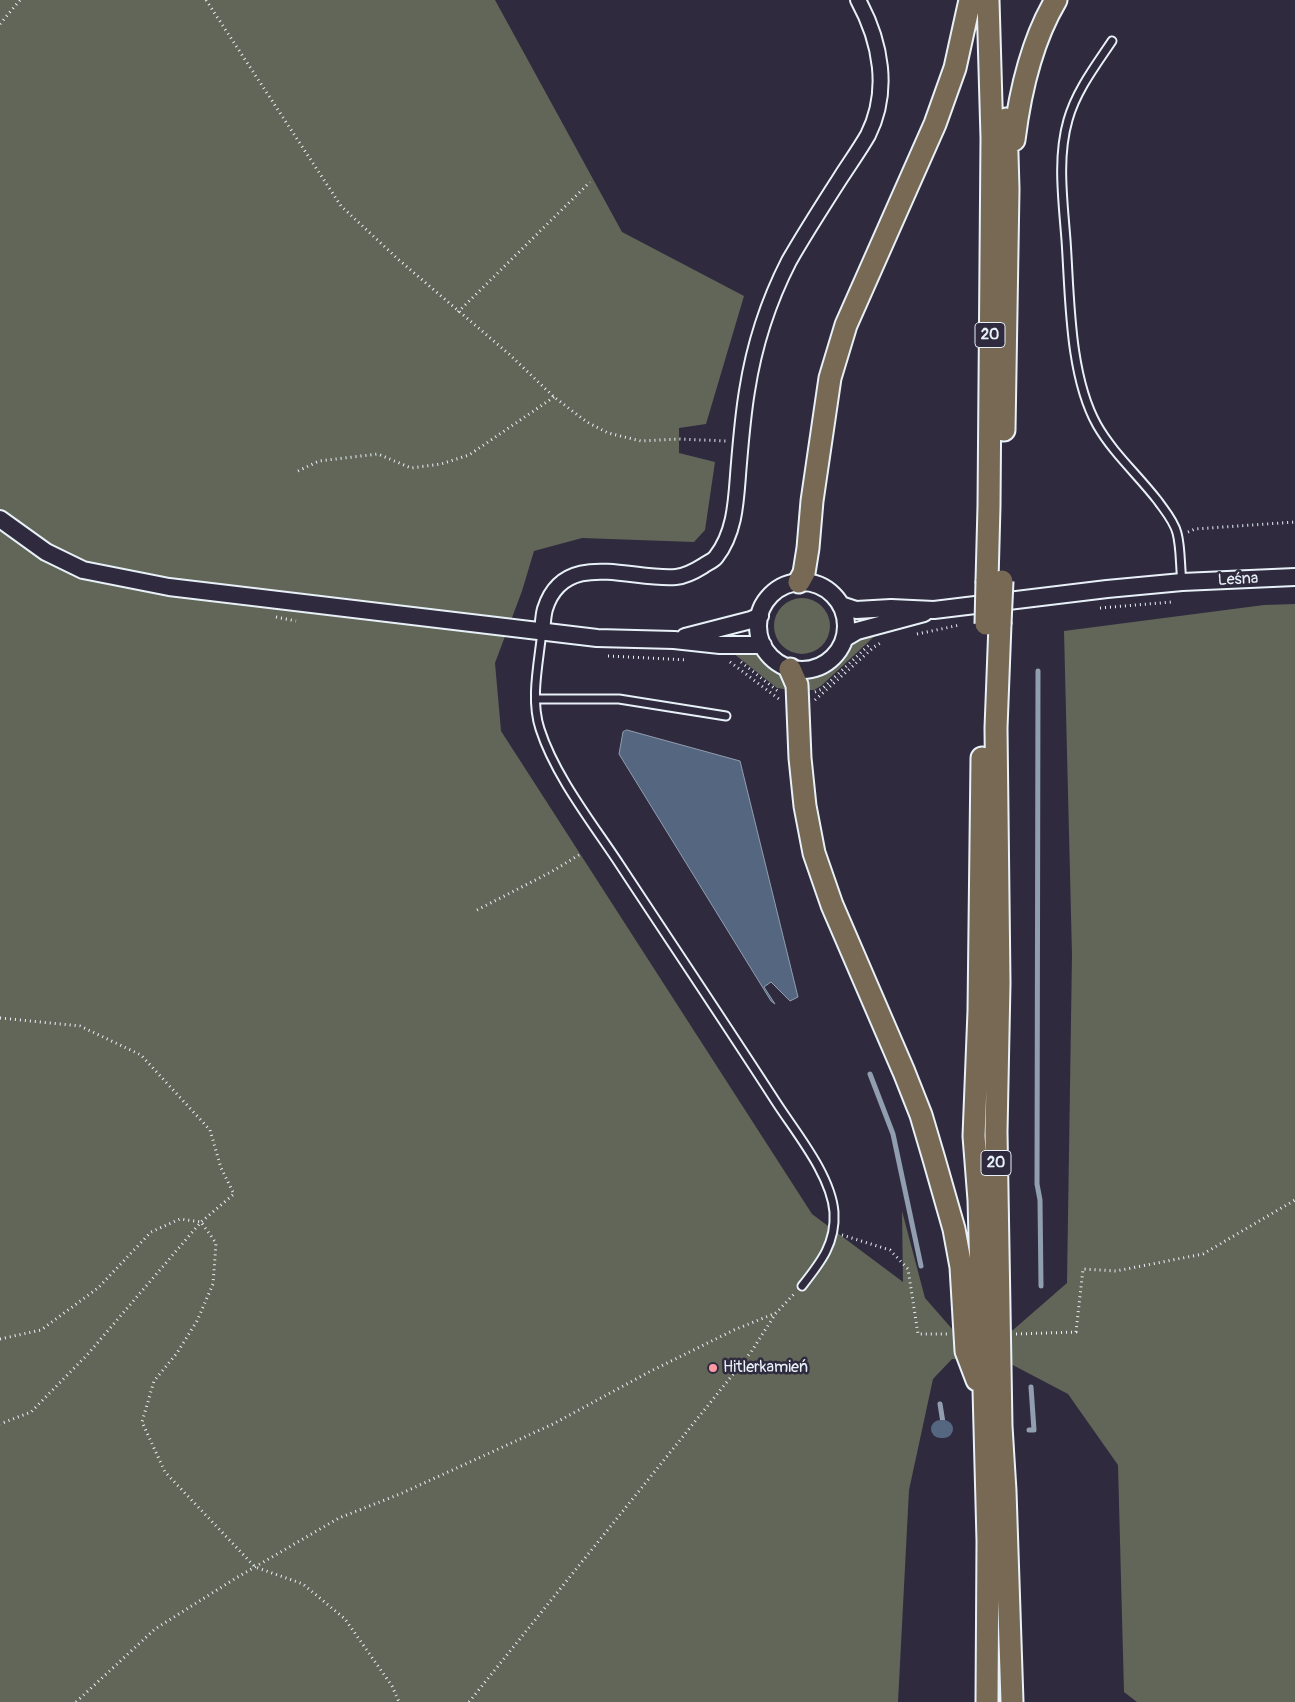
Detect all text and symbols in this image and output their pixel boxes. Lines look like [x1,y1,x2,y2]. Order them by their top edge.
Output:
road number: 20 [975,322,1005,348]
street label: Leśna [1217,569,1259,591]
road number: 20 [981,1150,1011,1176]
place label: Hitlerkamień [723,1358,808,1378]
marker: Hitlerkamień [707,1362,719,1374]

